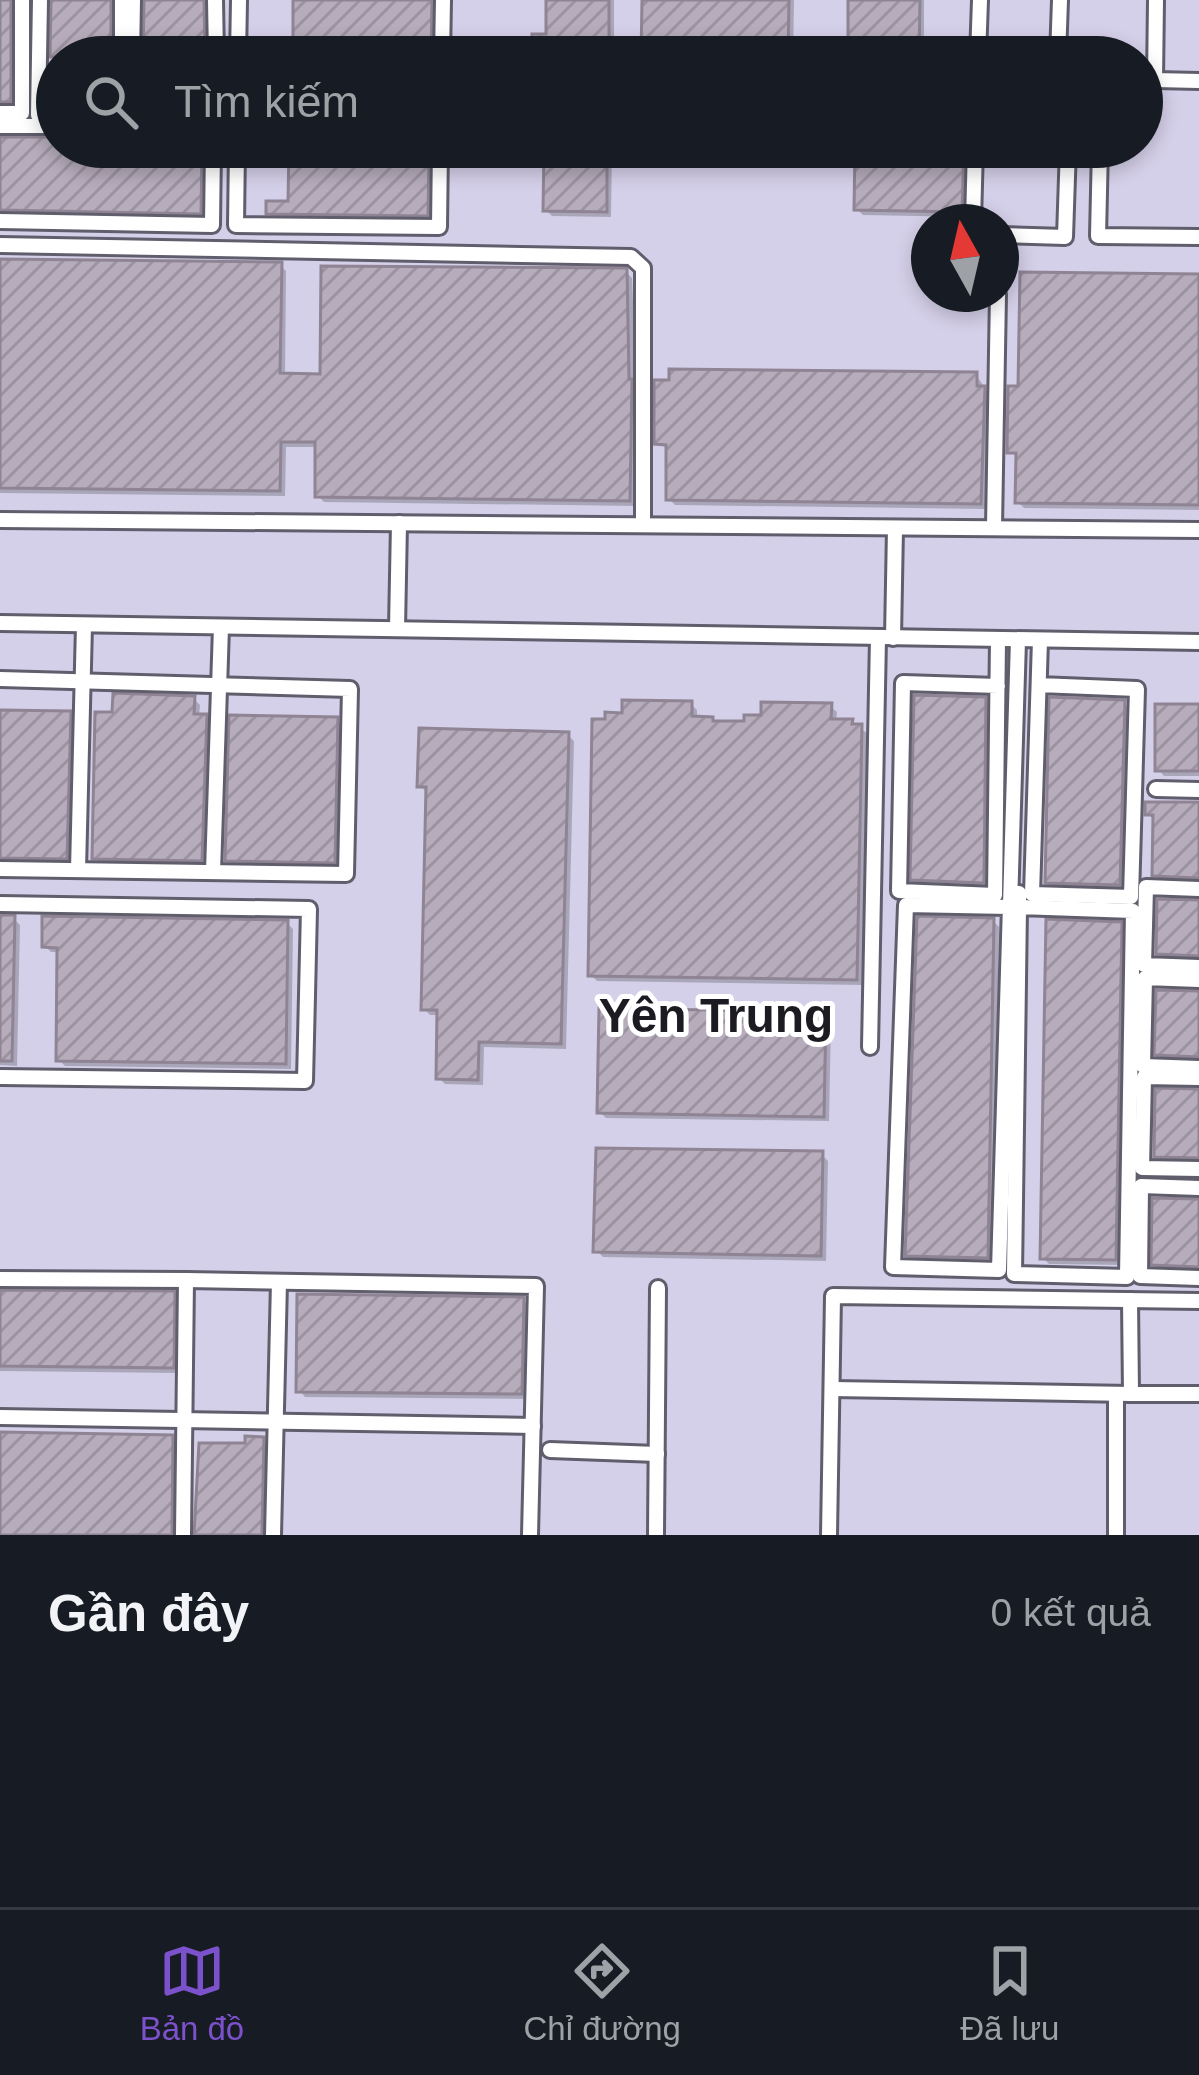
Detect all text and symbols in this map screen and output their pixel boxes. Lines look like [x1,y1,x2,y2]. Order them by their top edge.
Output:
search box [36,36,1163,168]
icon: search [78,69,144,135]
text: Tìm kiếm [174,76,359,127]
north arrow [911,204,1019,312]
district label: Yên Trung [599,989,833,1042]
text: Gần đây [48,1585,249,1642]
text: 0 kết quả [991,1591,1151,1634]
tab: Bản đồ [140,1938,244,2048]
tab: Chỉ đường [523,1938,681,2048]
tab: Đã lưu [960,1938,1059,2048]

